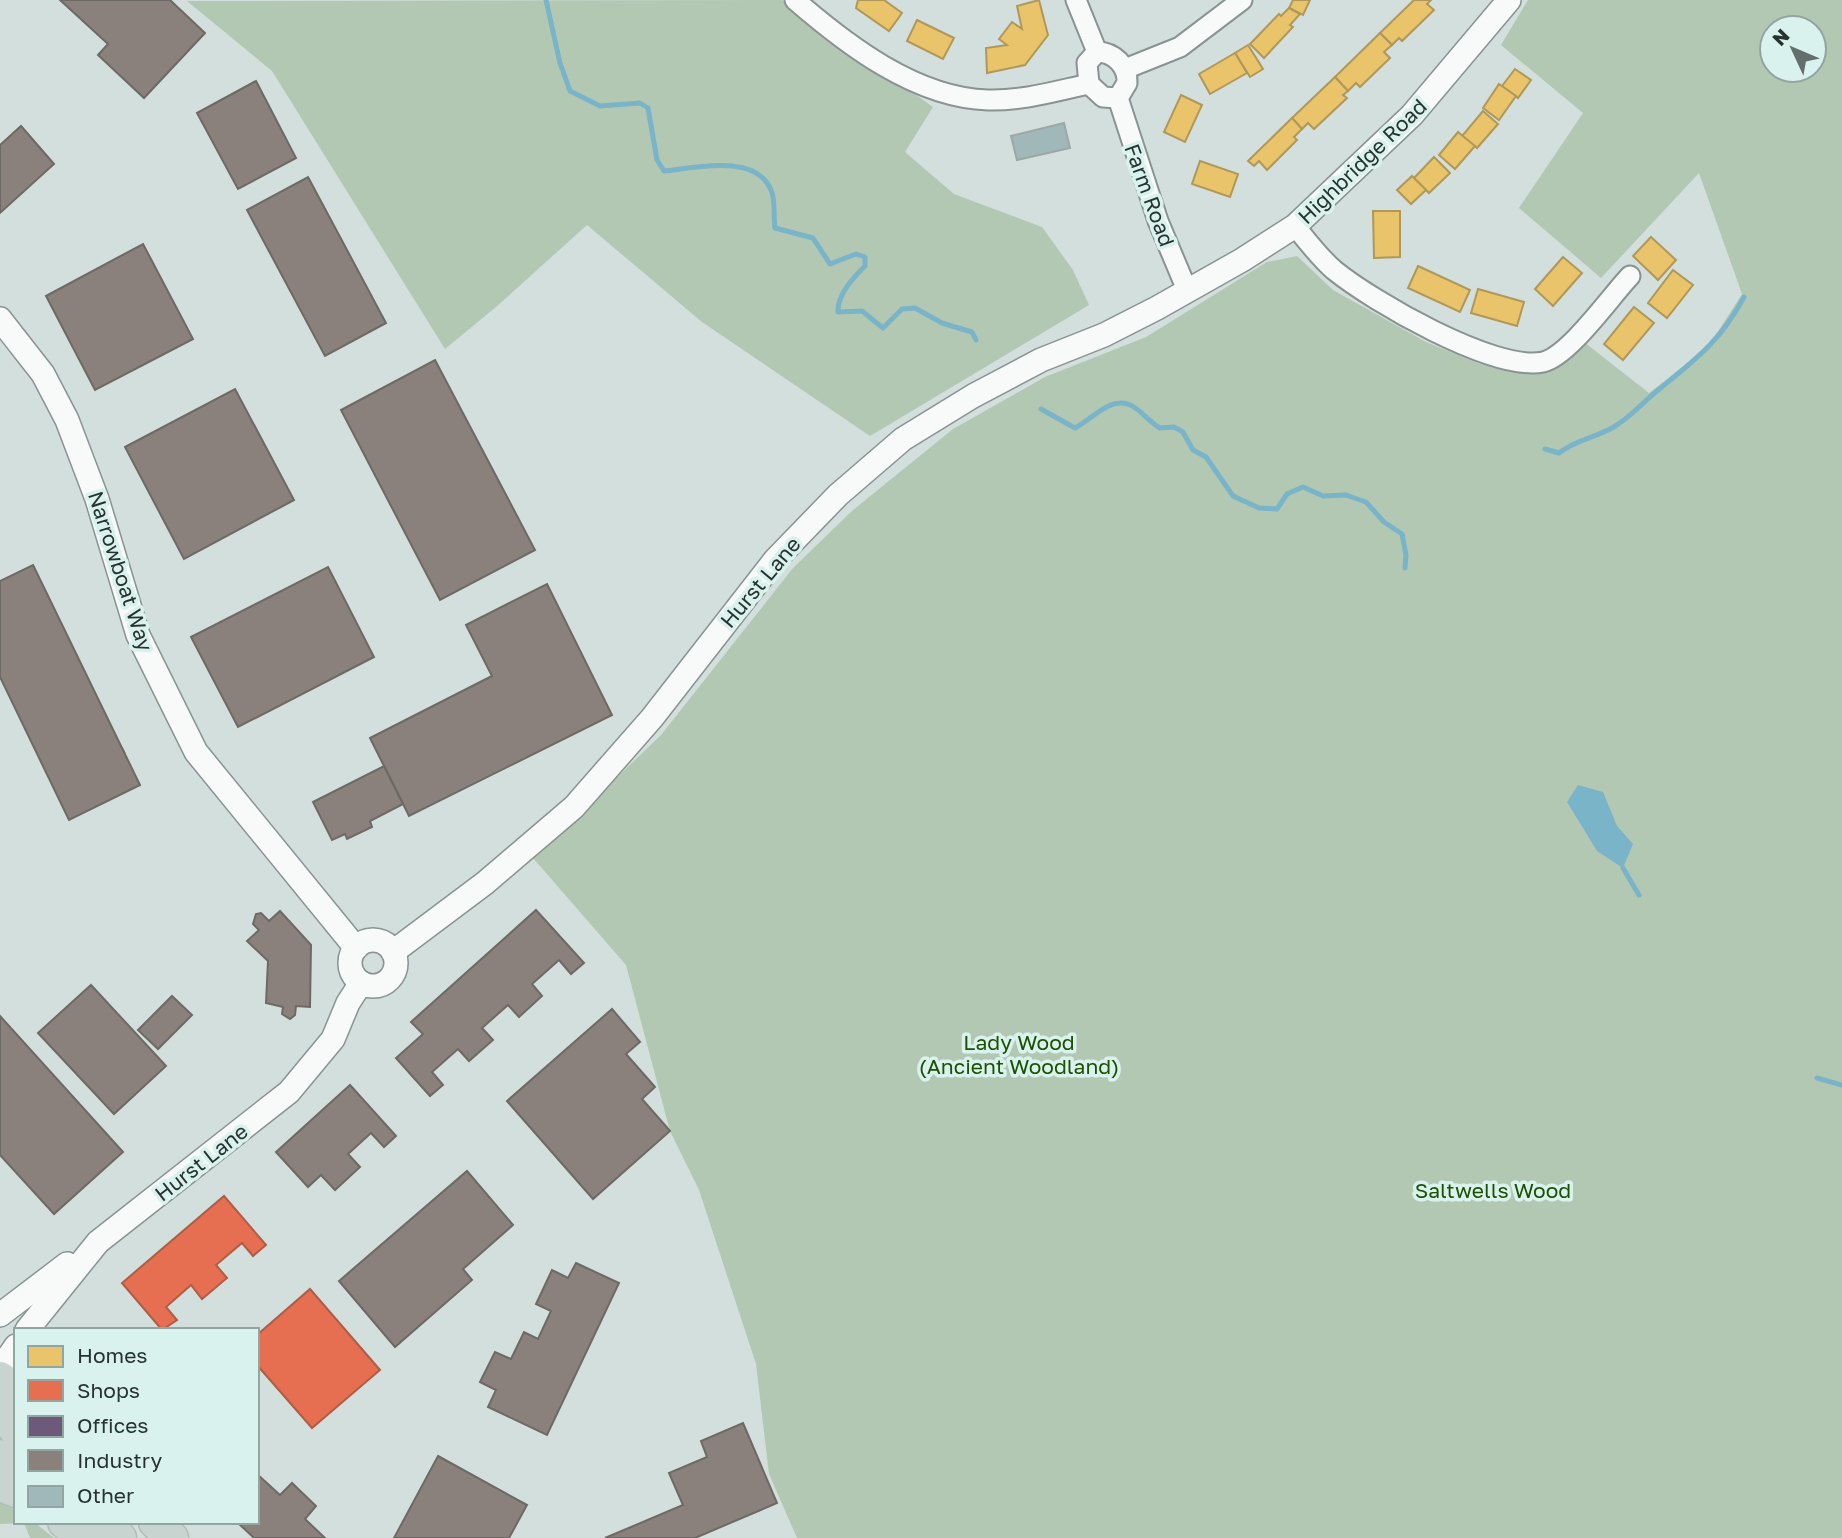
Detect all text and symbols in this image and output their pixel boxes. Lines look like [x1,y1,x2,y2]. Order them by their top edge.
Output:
north arrow [1758,14,1828,84]
text: N [1767,24,1794,50]
street label: Highbridge Road [1292,93,1432,229]
street label: Farm Road [1119,140,1181,250]
street label: Narrowboat Way [83,488,159,655]
street label: Hurst Lane [714,531,806,633]
park label: Lady Wood (Ancient Woodland) [919,1029,1119,1079]
street label: Hurst Lane [149,1118,253,1206]
park label: Saltwells Wood [1415,1177,1571,1203]
legend [14,1328,259,1524]
text: Homes [77,1342,147,1368]
text: Shops [77,1377,140,1403]
text: Offices [77,1412,148,1438]
text: Industry [77,1447,162,1473]
text: Other [77,1482,134,1508]

